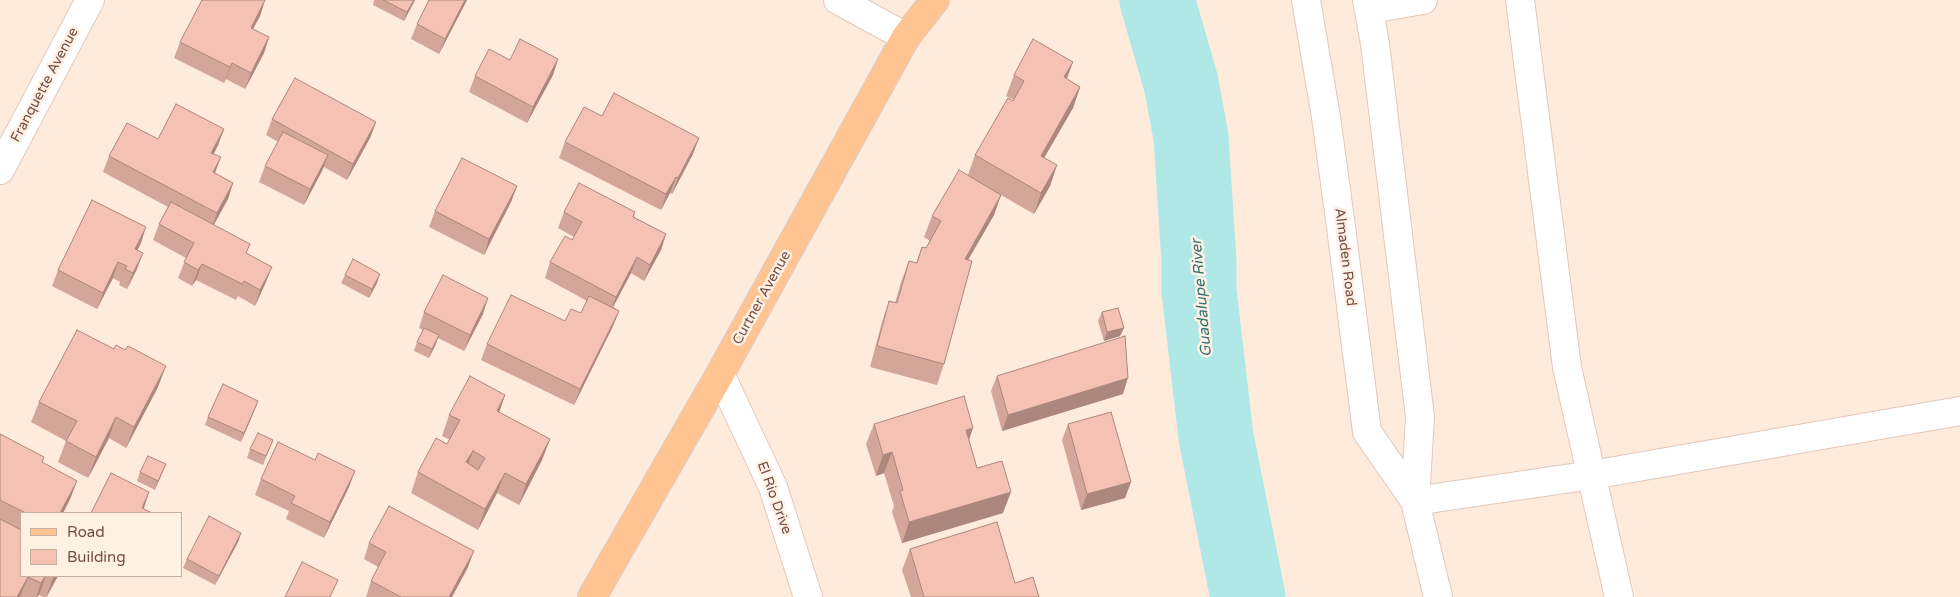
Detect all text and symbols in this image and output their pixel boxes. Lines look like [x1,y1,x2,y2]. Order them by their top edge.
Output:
street label: Franquette Avenue [8,25,82,145]
street label: Almaden Road [1331,207,1359,307]
water label: Guadalupe River [1188,238,1216,358]
street label: Curtner Avenue [729,248,795,348]
street label: El Rio Drive [753,459,795,537]
legend [20,512,182,577]
text: Road [67,523,105,541]
text: Building [67,548,126,566]

